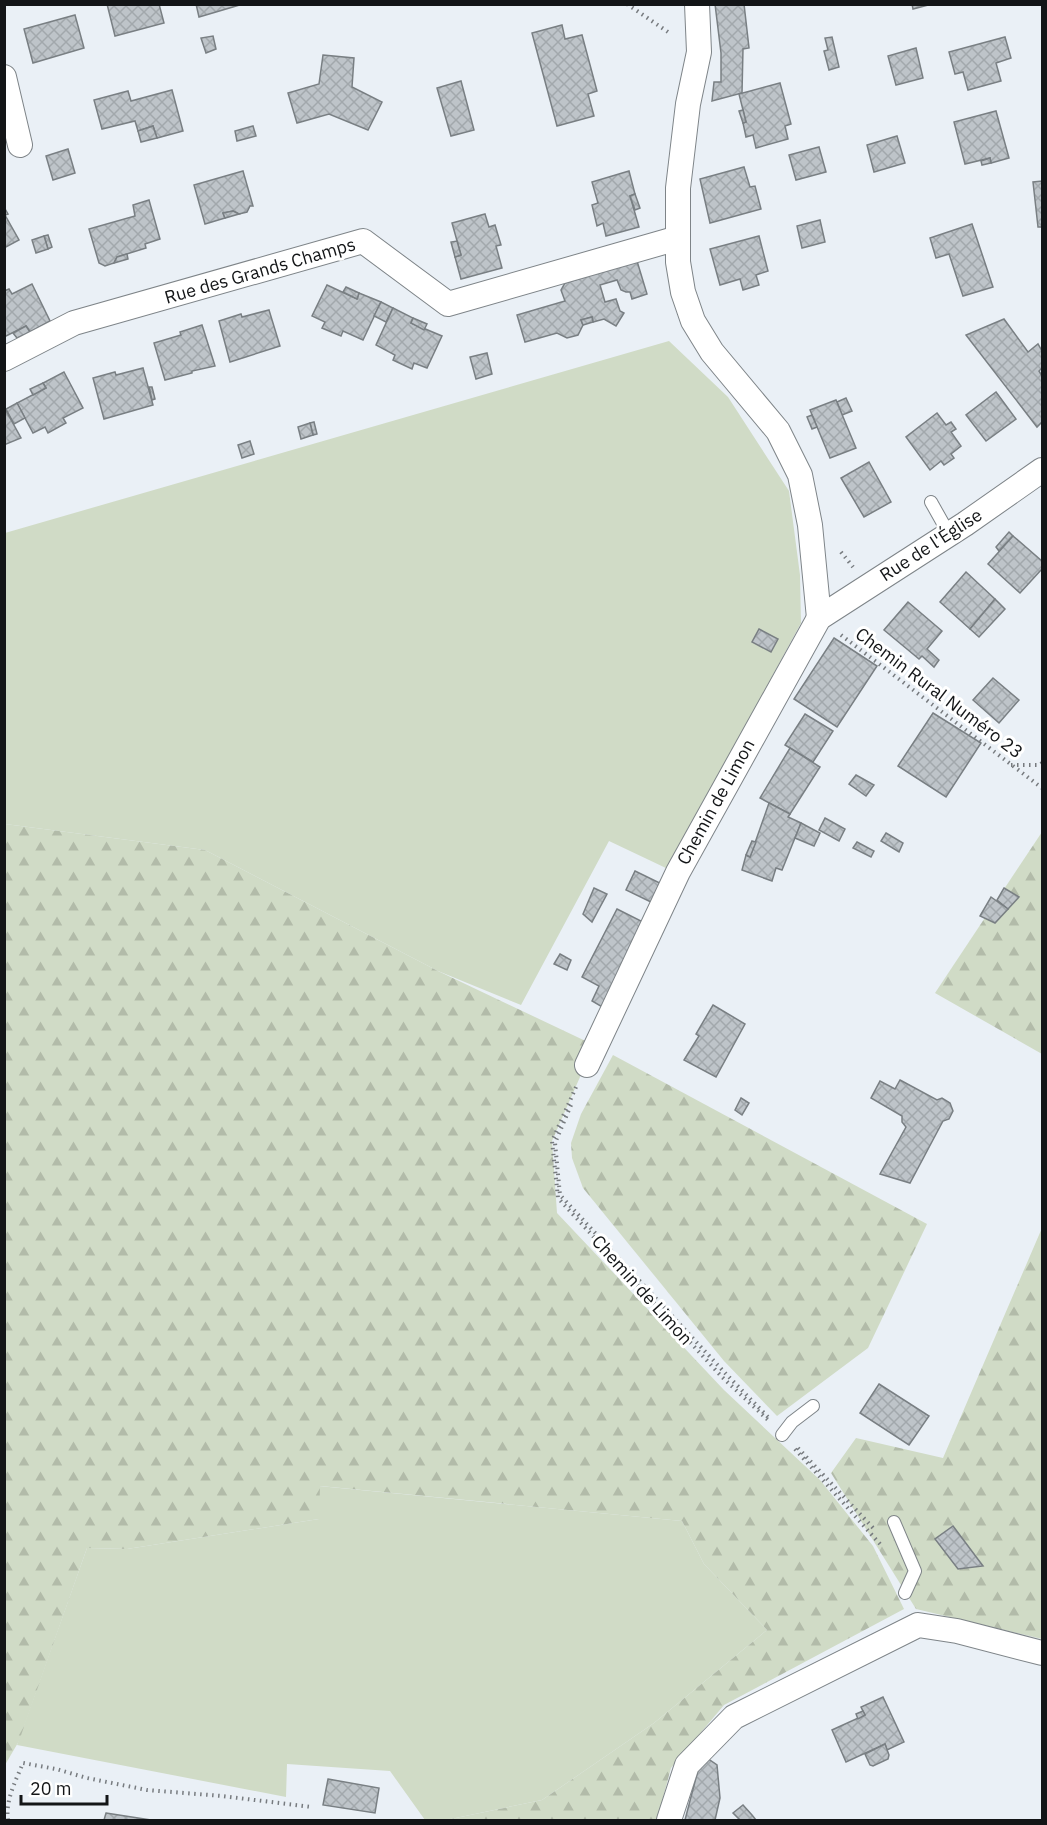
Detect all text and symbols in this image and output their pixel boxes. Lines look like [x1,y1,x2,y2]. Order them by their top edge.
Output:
street label: Rue des Grands Champs [162,232,358,309]
street label: Rue de l'Église [875,503,986,586]
street label: Chemin Rural Numéro 23 [851,622,1028,763]
street label: Chemin de Limon [672,735,760,869]
street label: Chemin de Limon [587,1230,698,1349]
scale bar [21,1768,106,1806]
text: 20 m [30,1777,72,1800]

